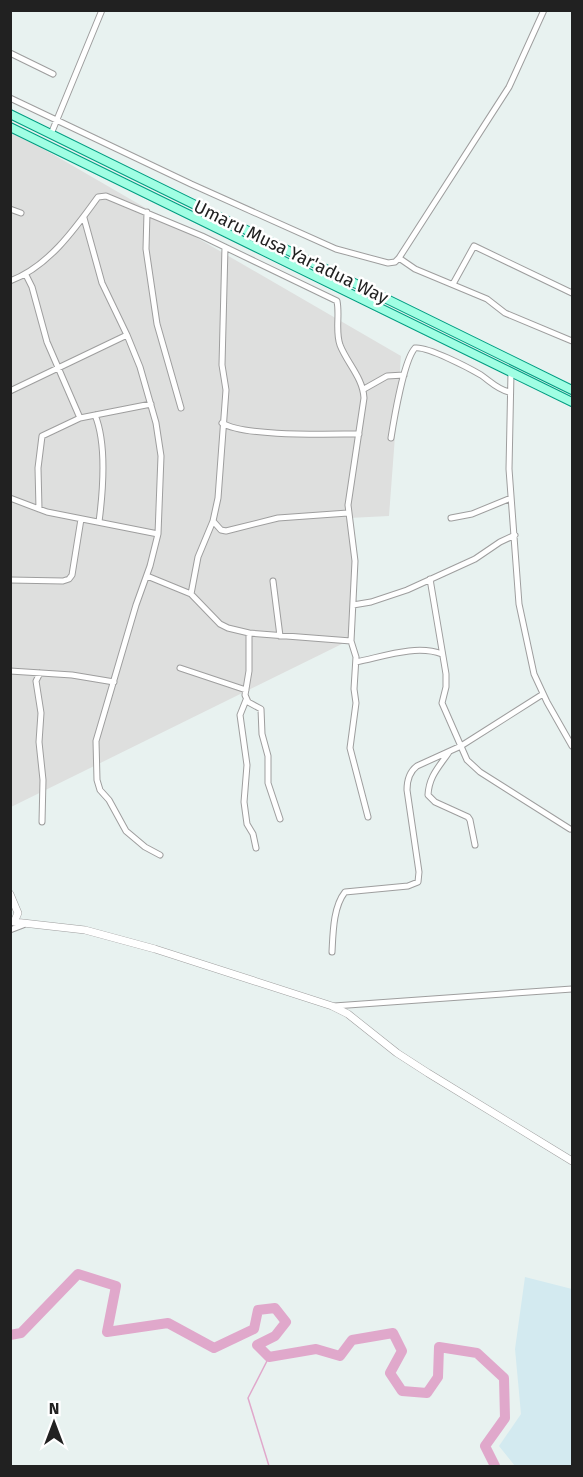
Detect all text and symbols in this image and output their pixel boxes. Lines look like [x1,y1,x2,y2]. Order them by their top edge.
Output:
street label: Umaru Musa Yar'adua Way [190,195,392,309]
north arrow [24,1393,84,1453]
text: N [49,1399,59,1418]

